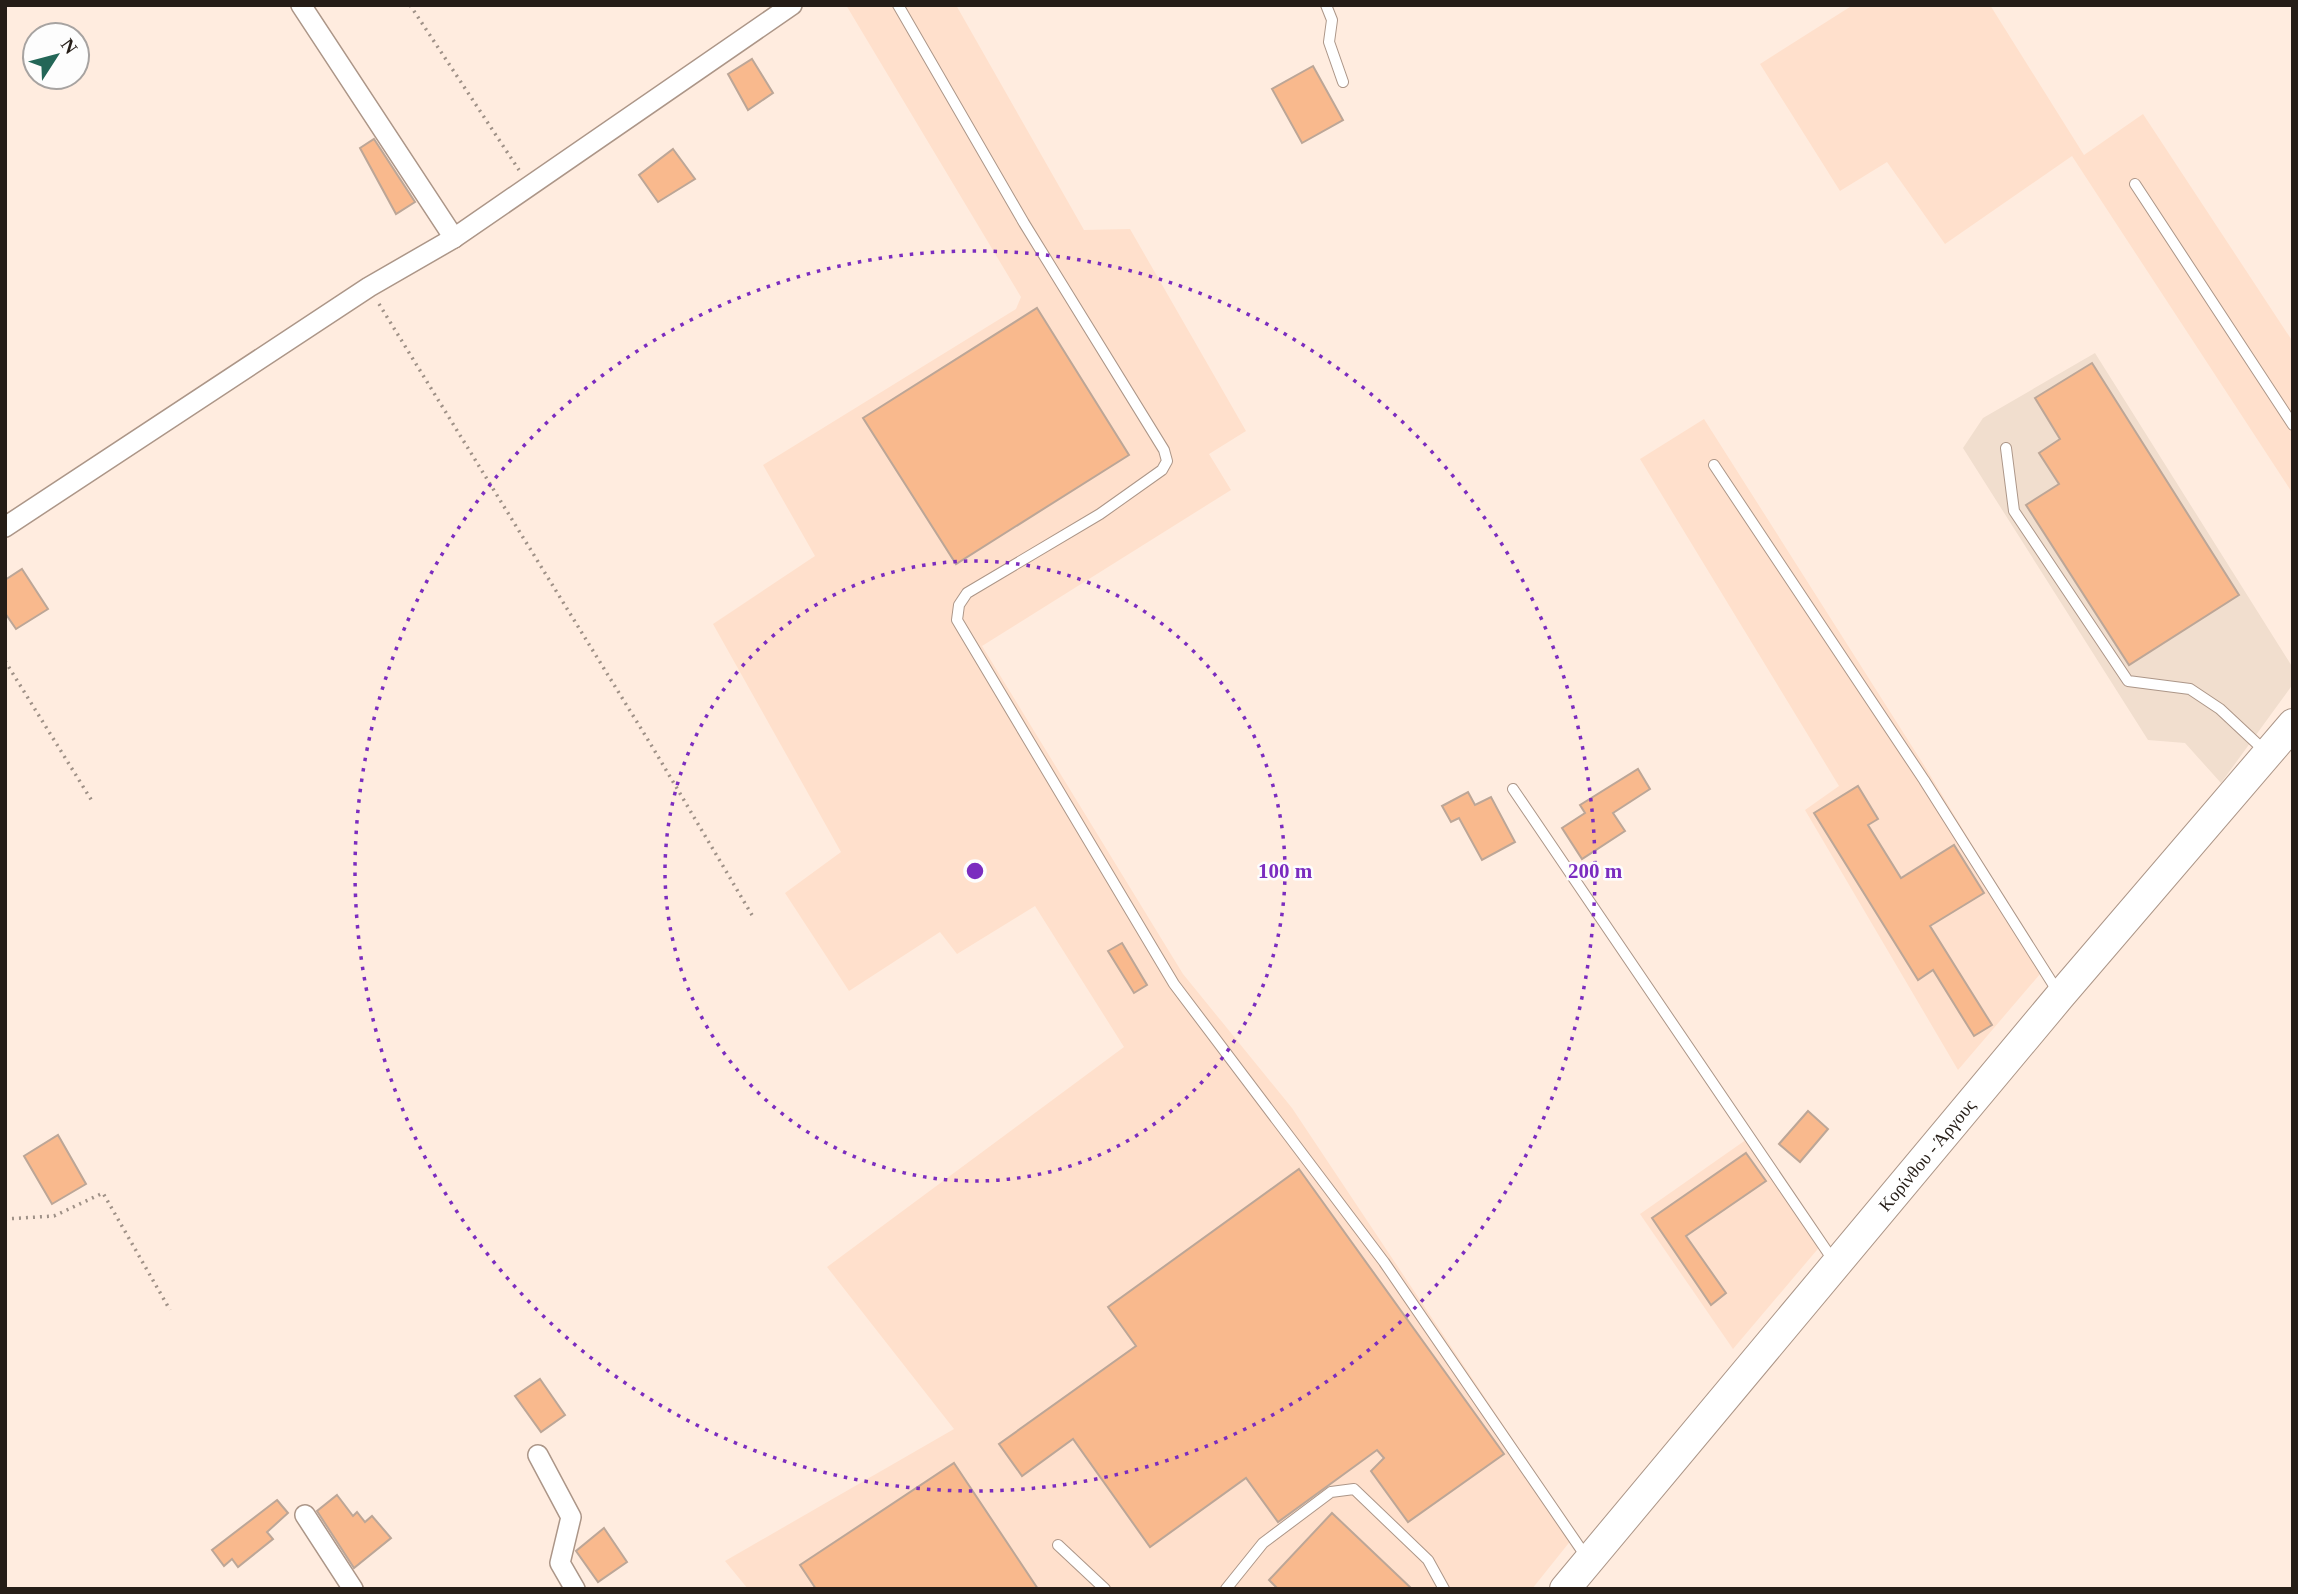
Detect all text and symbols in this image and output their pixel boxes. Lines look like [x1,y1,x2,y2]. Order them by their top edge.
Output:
north arrow [21,21,91,91]
text: N [57,35,82,58]
centre of rings [963,859,987,883]
text: 100 m [1258,859,1313,883]
text: 200 m [1568,859,1623,883]
street label: Κορίνθου - Άργους [1875,1095,1979,1215]

